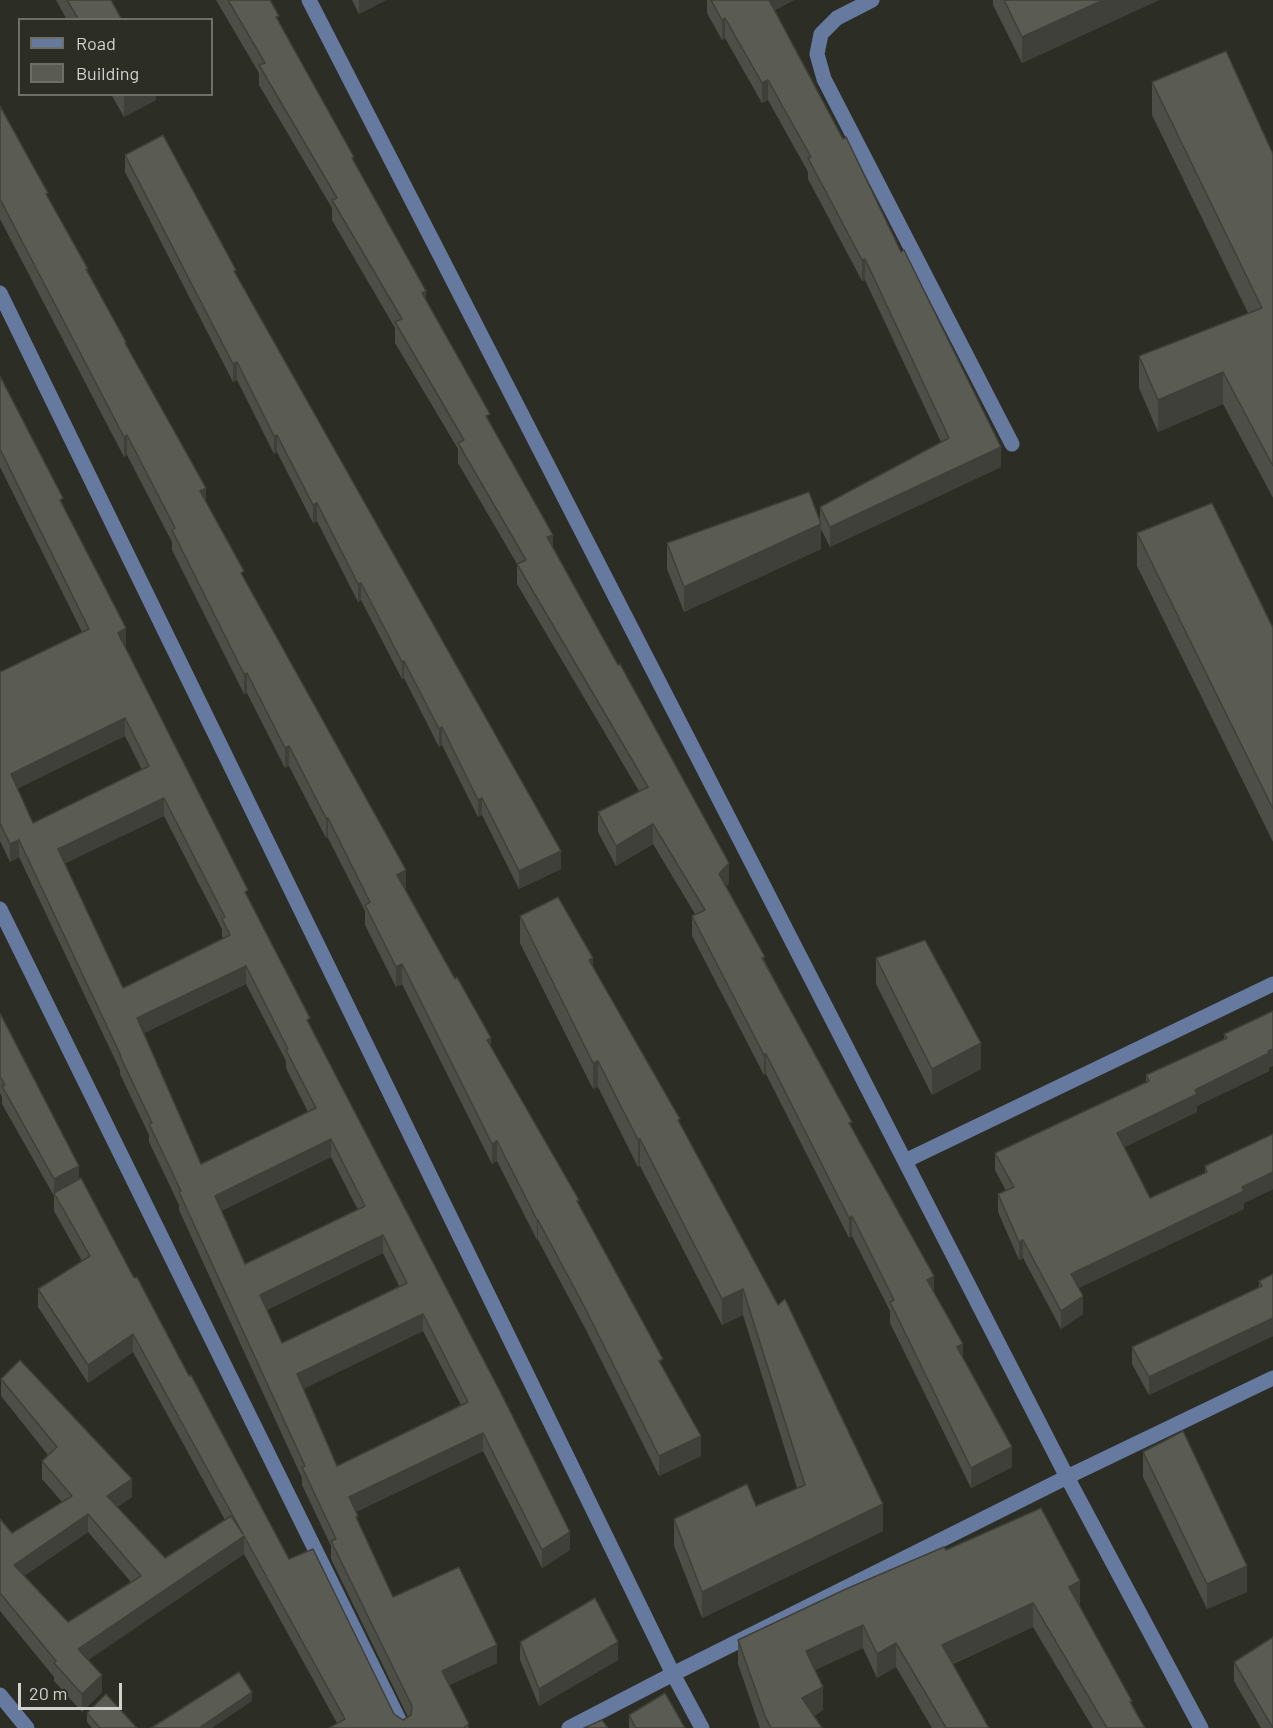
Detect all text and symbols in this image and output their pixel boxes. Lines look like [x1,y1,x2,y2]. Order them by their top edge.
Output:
legend [18,18,213,96]
text: Road [76,32,116,54]
text: Building [76,62,139,84]
scale bar [21,1671,124,1709]
text: 20 m [29,1682,67,1704]

